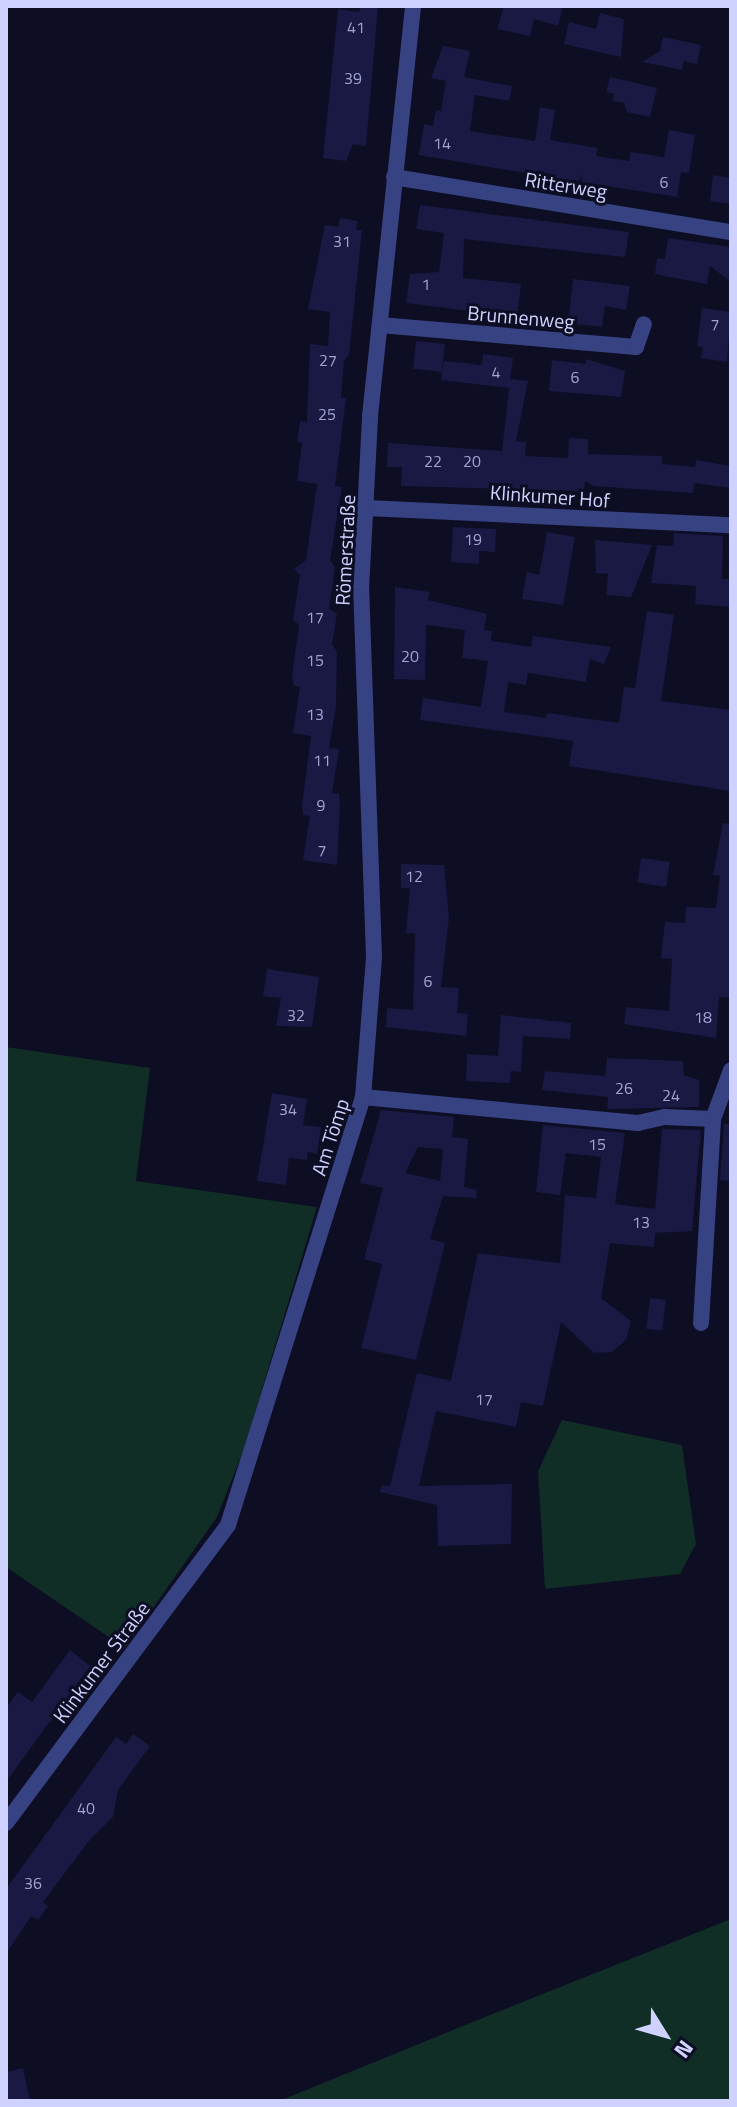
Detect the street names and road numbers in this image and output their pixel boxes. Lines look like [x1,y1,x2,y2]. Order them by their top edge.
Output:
street label: Ritterweg [523,167,609,203]
street label: Brunnenweg [466,300,576,334]
street label: Klinkumer Hof [489,480,611,512]
street label: Römerstraße [330,494,360,606]
street label: Am Tömp [306,1095,354,1179]
street label: Klinkumer Straße [48,1597,154,1727]

